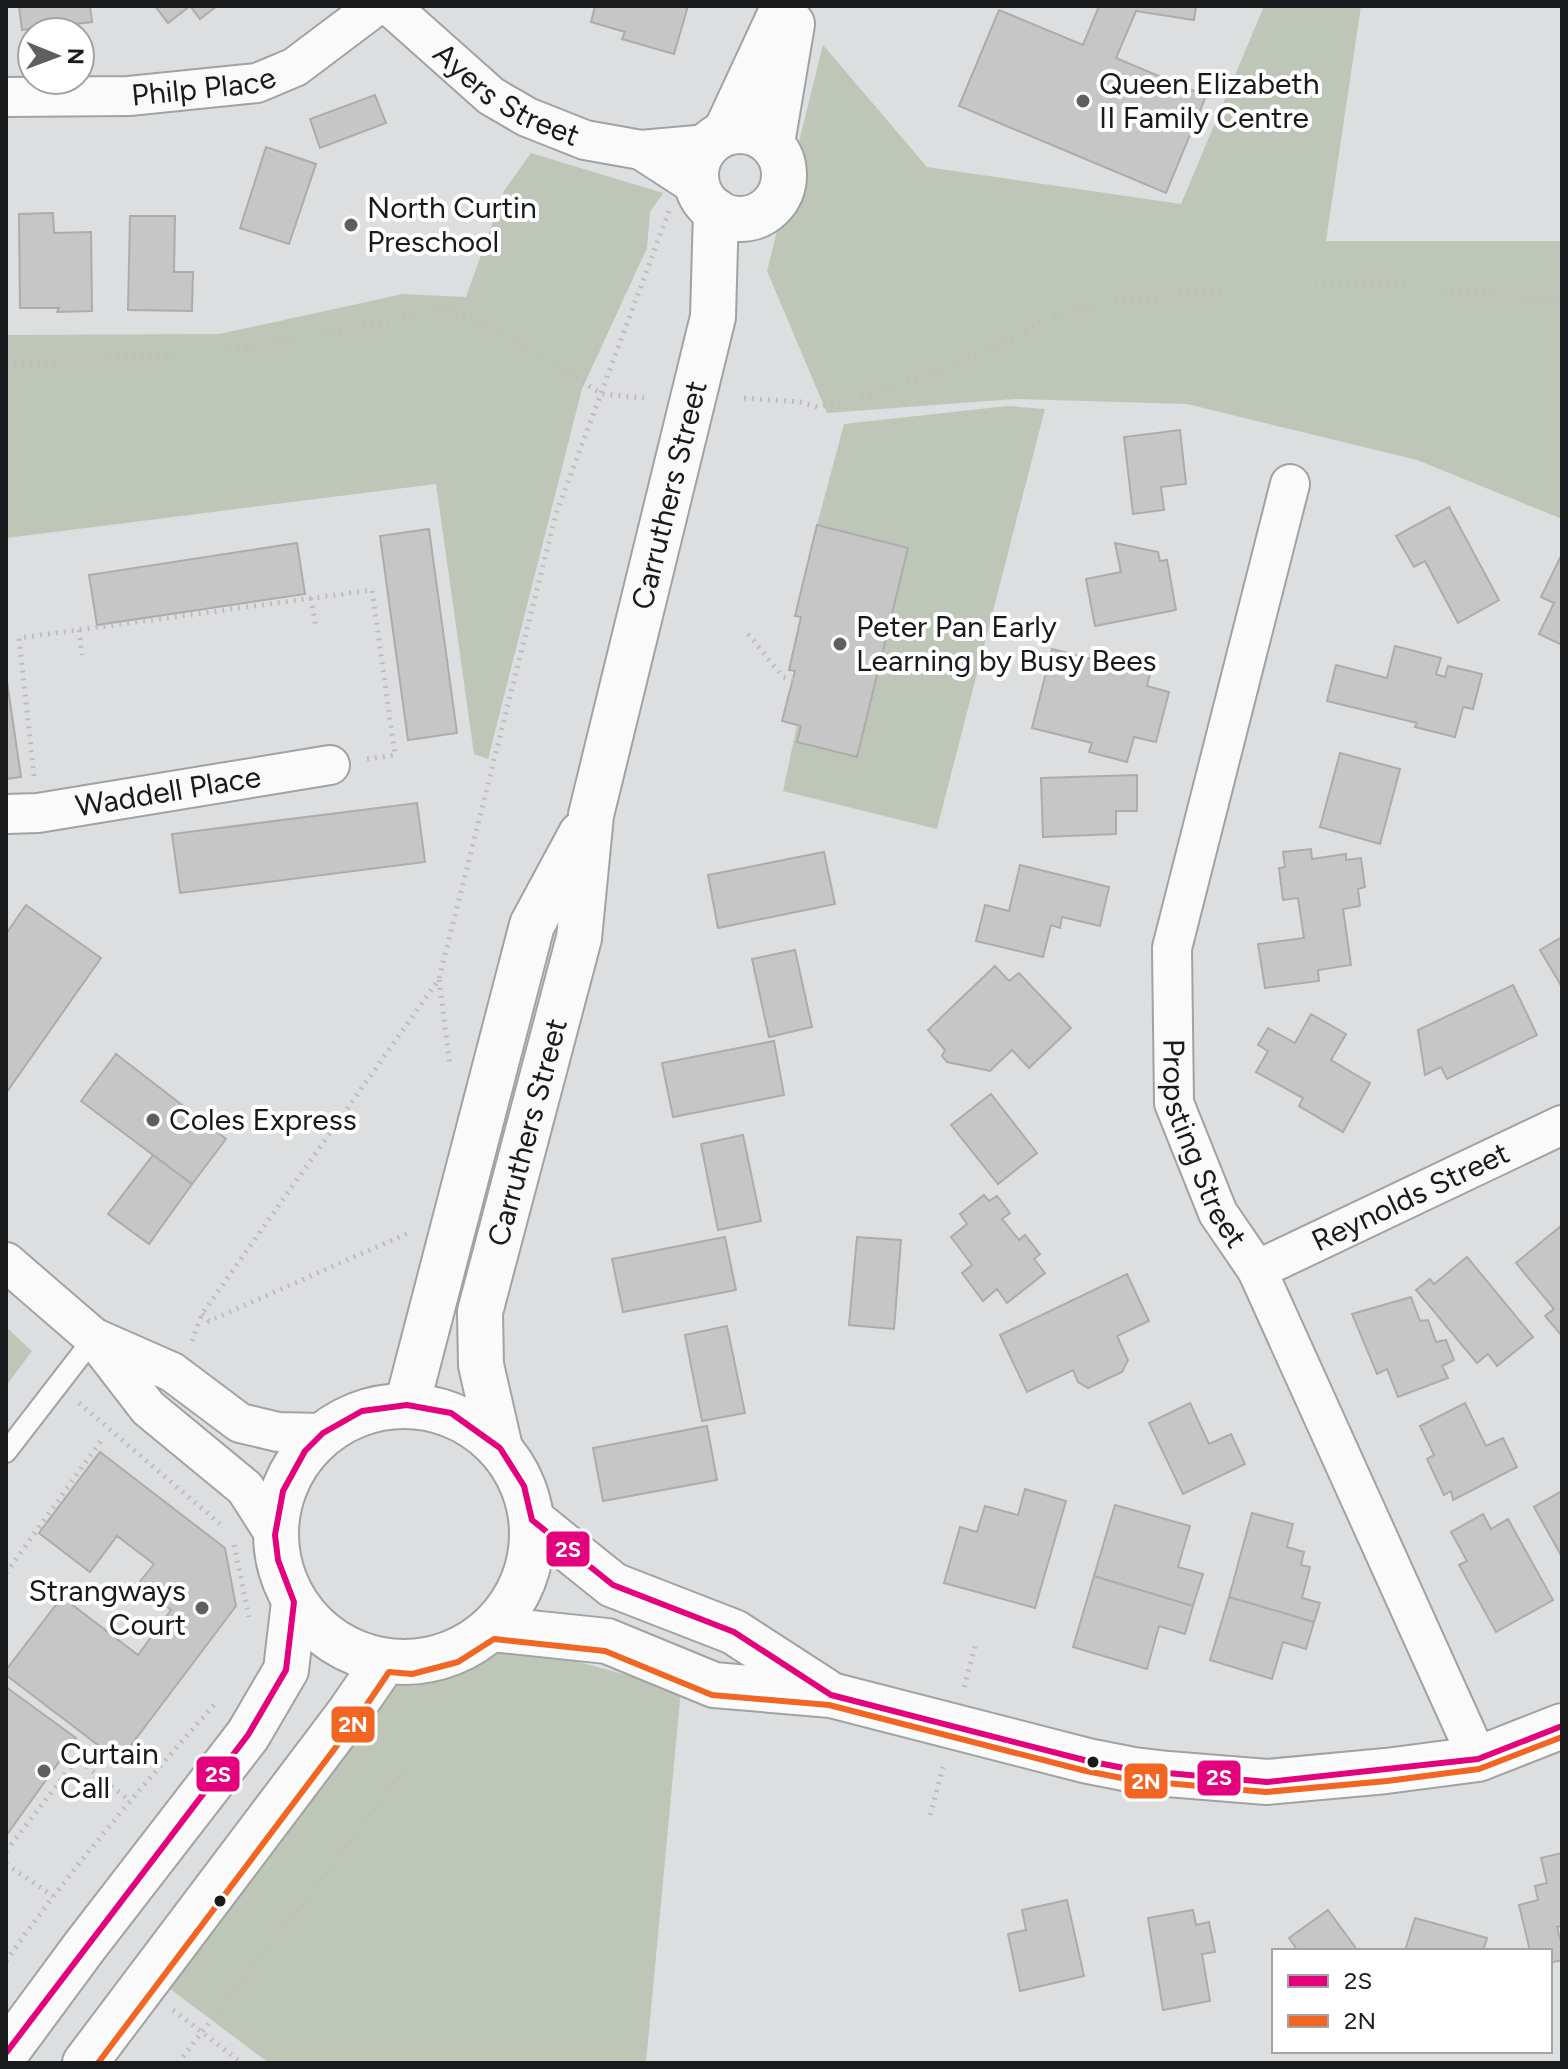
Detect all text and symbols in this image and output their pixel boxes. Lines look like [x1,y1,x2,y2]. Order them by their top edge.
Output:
north arrow [16,16,96,96]
street label: Ayers Street [426,35,585,154]
text: N [62,48,89,65]
street label: Philp Place [130,58,281,114]
place label: Queen Elizabeth II Family Centre [1099,65,1319,136]
marker: Queen Elizabeth II Family Centre [1074,92,1092,110]
place label: North Curtin Preschool [367,189,537,260]
marker: North Curtin Preschool [342,216,360,234]
street label: Carruthers Street [623,377,715,613]
place label: Peter Pan Early Learning by Busy Bees [856,608,1157,679]
marker: Peter Pan Early Learning by Busy Bees [831,635,849,653]
street label: Waddell Place [73,758,263,825]
street label: Carruthers Street [479,1014,575,1250]
street label: Propsting Street [1155,1039,1255,1255]
place label: Coles Express [169,1101,357,1138]
marker: Coles Express [144,1111,162,1129]
street label: Reynolds Street [1306,1134,1515,1259]
line badge: 2S [545,1530,591,1568]
text: 2S [555,1536,581,1563]
place label: Strangways Court [28,1572,186,1643]
marker: Strangways Court [193,1599,211,1617]
line badge: 2N [330,1705,376,1744]
text: 2N [338,1711,368,1738]
place label: Curtain Call [60,1735,159,1806]
unlabelled marker [1085,1754,1101,1770]
line badge: 2S [195,1755,241,1793]
line badge: 2S [1196,1759,1242,1797]
text: 2S [205,1761,231,1788]
marker: Curtain Call [35,1762,53,1780]
line badge: 2N [1123,1762,1169,1800]
text: 2S [1206,1764,1232,1791]
text: 2N [1131,1768,1161,1795]
unlabelled marker [212,1893,228,1909]
legend [1272,1949,1552,2053]
text: 2S [1344,1966,1372,1995]
text: 2N [1344,2006,1376,2035]

